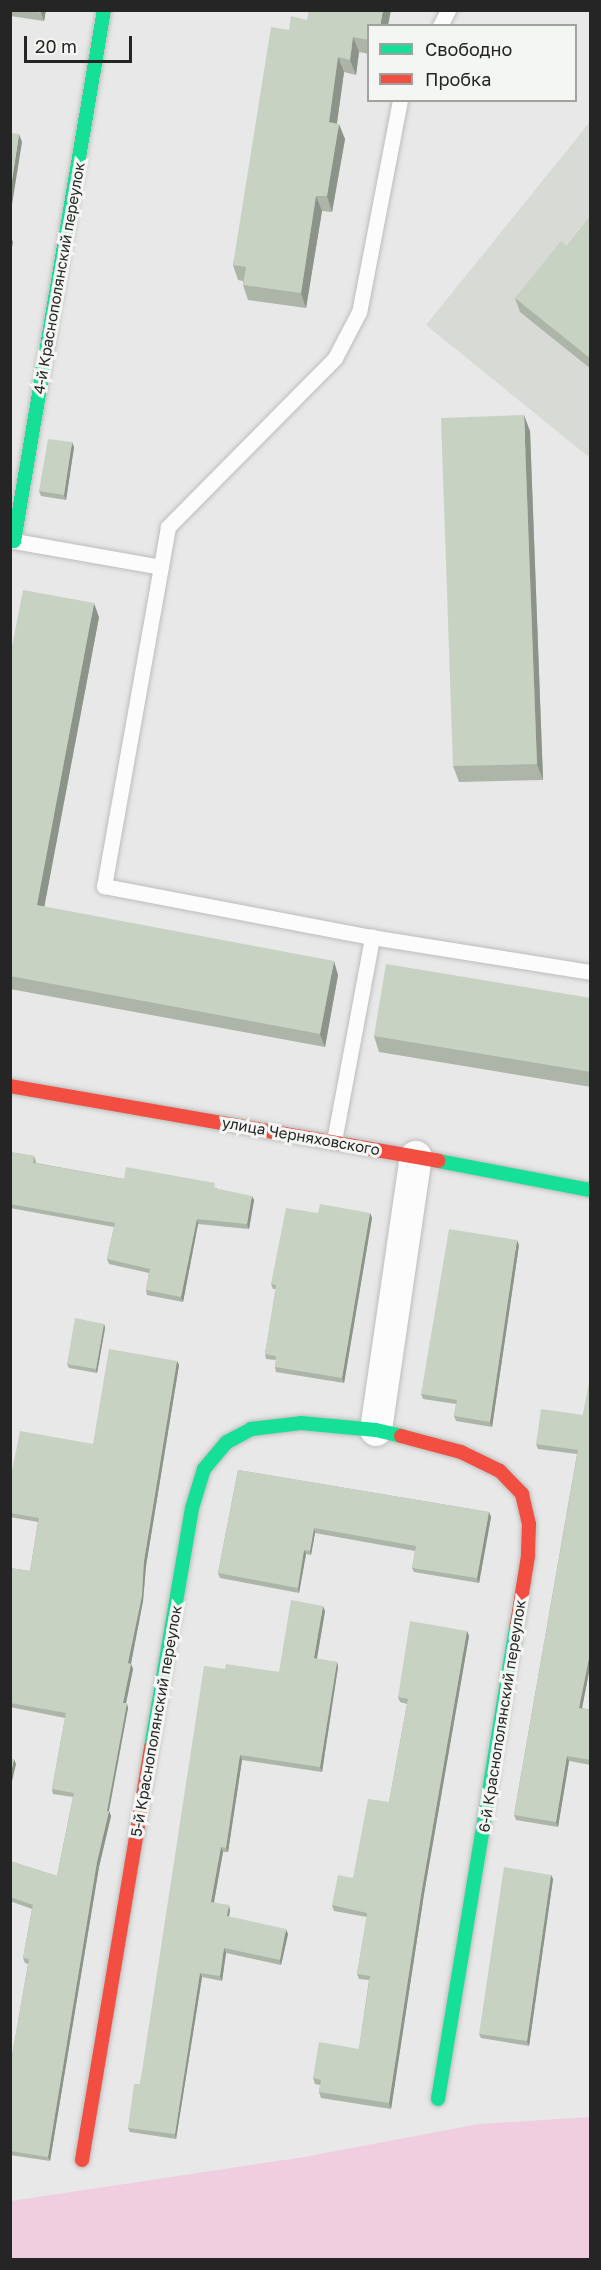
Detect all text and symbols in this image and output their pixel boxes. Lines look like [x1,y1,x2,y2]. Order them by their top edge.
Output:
scale bar [27,24,135,62]
legend [367,24,577,102]
text: 20 m [35,35,77,57]
text: Свободно [425,38,512,60]
text: Пробка [425,68,491,90]
street label: 4-й Краснополянский переулок [30,161,88,395]
street label: улица Черняховского [221,1113,381,1159]
street label: 6-й Краснополянский переулок [475,1598,529,1834]
street label: 5-й Краснополянский переулок [127,1604,185,1838]

